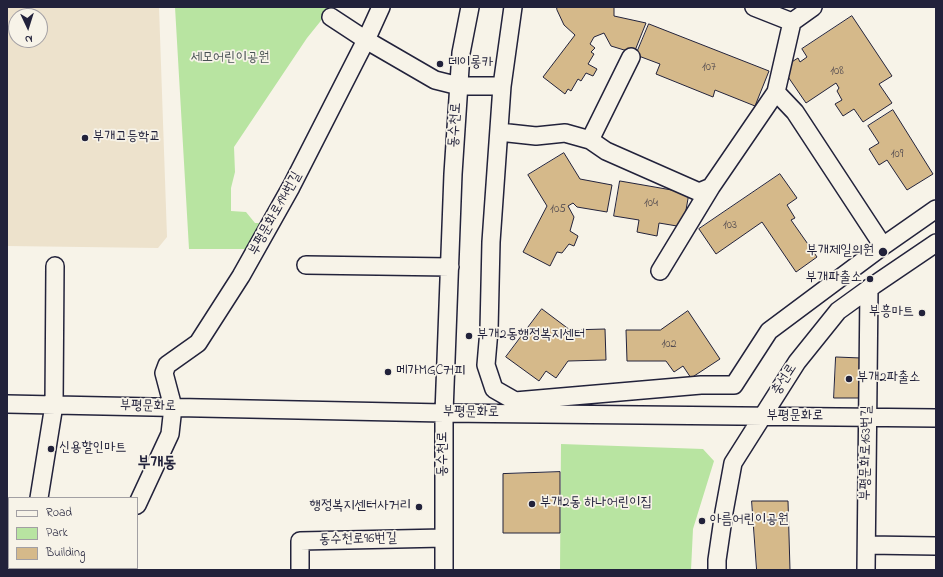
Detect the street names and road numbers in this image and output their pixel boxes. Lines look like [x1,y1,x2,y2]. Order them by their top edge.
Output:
street label: 동수천로 [446,102,466,148]
street label: 부평문화로194번길 [246,169,306,259]
street label: 충선로 [769,361,801,399]
street label: 부평문화로 [120,398,176,416]
street label: 부평문화로 [443,404,499,422]
street label: 부평문화로163번길 [858,405,876,501]
street label: 부평문화로 [767,409,823,425]
street label: 동수천로 [436,431,452,477]
street label: 동수천로96번길 [319,531,397,549]

